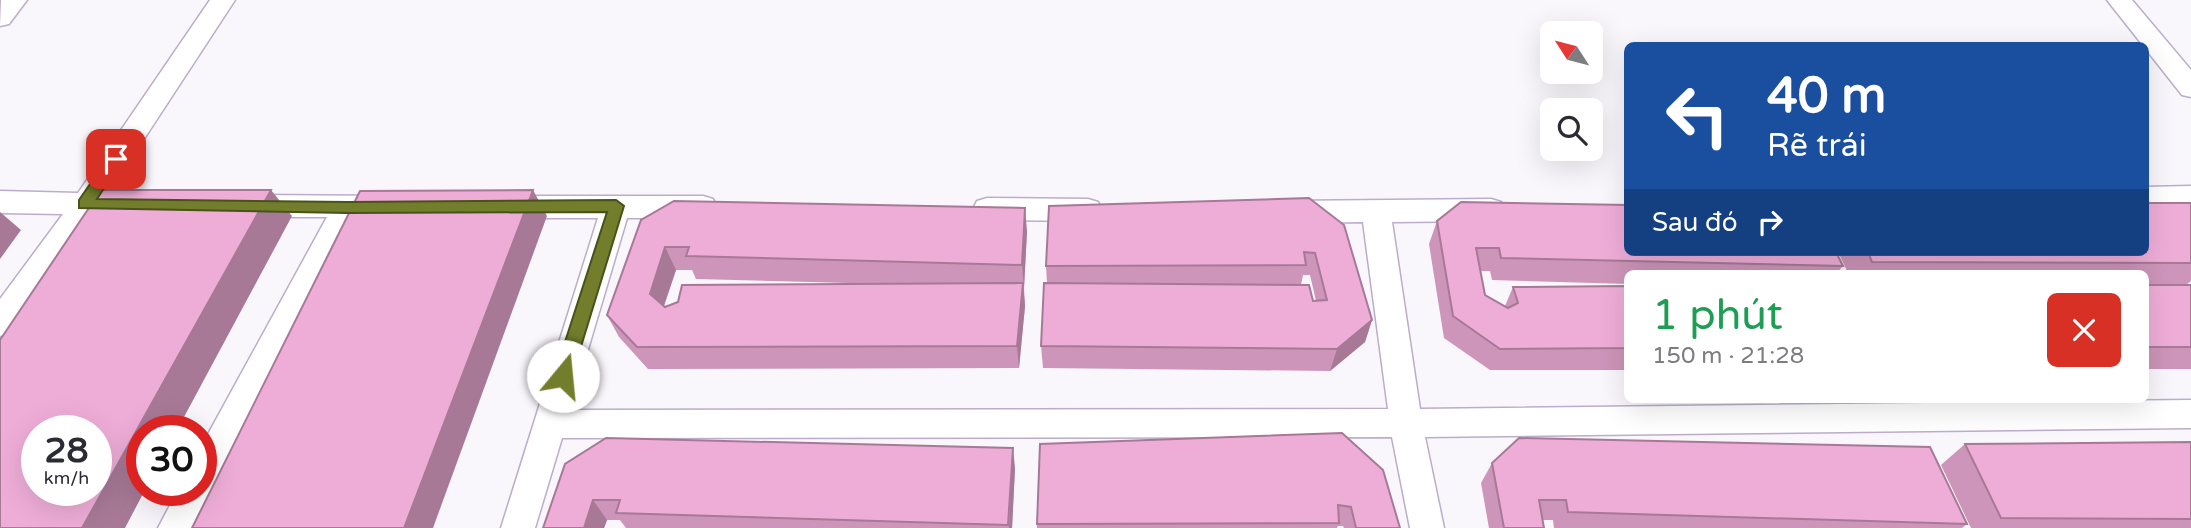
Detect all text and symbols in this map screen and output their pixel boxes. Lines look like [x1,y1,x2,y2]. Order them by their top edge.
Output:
north arrow [1540,21,1603,84]
map controls [1540,21,1603,161]
text: 40 m [1767,67,1886,126]
icon: left [1652,70,1743,161]
button: search [1540,98,1603,161]
text: Rẽ trái [1767,127,1867,165]
pin [86,129,146,189]
icon: arrive [97,140,135,178]
icon: right [1751,203,1789,241]
text: Sau đó [1652,207,1737,238]
text: 1 phút [1652,290,1783,341]
button: close [2047,293,2121,367]
position arrow [526,339,600,413]
text: 150 m · 21:28 [1652,342,1804,370]
speed limit sign: 30 [126,415,217,506]
text: 28 [45,430,88,472]
text: km/h [44,467,89,489]

